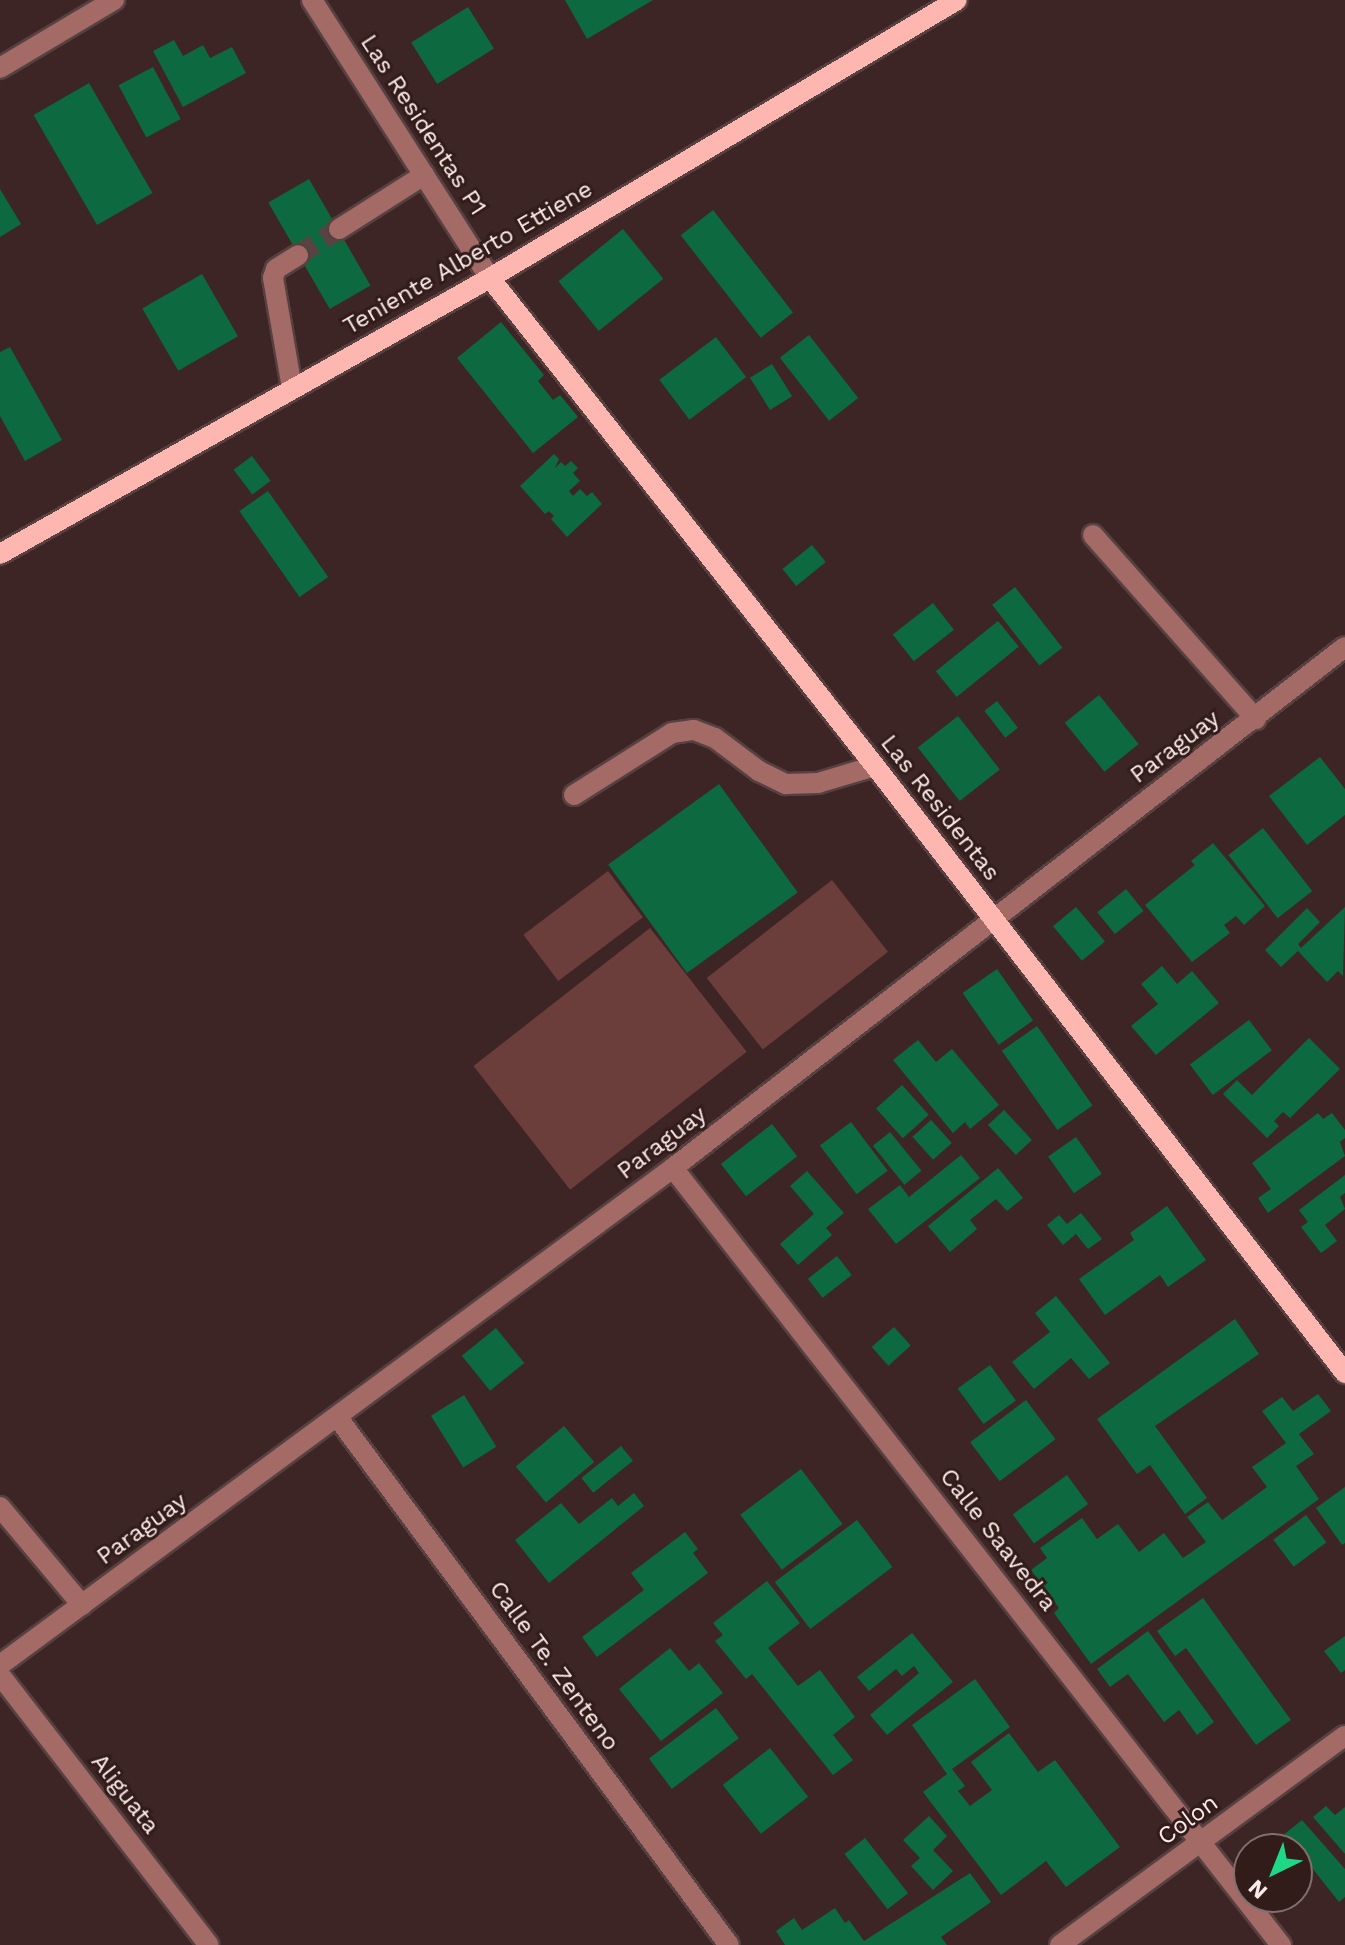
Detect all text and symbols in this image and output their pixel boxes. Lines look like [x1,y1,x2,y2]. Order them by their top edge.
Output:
street label: Las Residentas P1 [354,29,492,221]
street label: Teniente Alberto Ettiene [338,175,598,341]
street label: Paraguay [1125,704,1225,790]
street label: Las Residentas [874,729,1006,887]
street label: Paraguay [612,1100,712,1186]
street label: Calle Saavedra [933,1463,1063,1617]
street label: Paraguay [91,1487,193,1571]
street label: Calle Te. Zenteno [483,1575,625,1757]
street label: Aliguata [85,1748,165,1840]
street label: Colon [1152,1789,1224,1851]
north arrow [1233,1833,1313,1913]
text: N [1243,1875,1272,1904]

